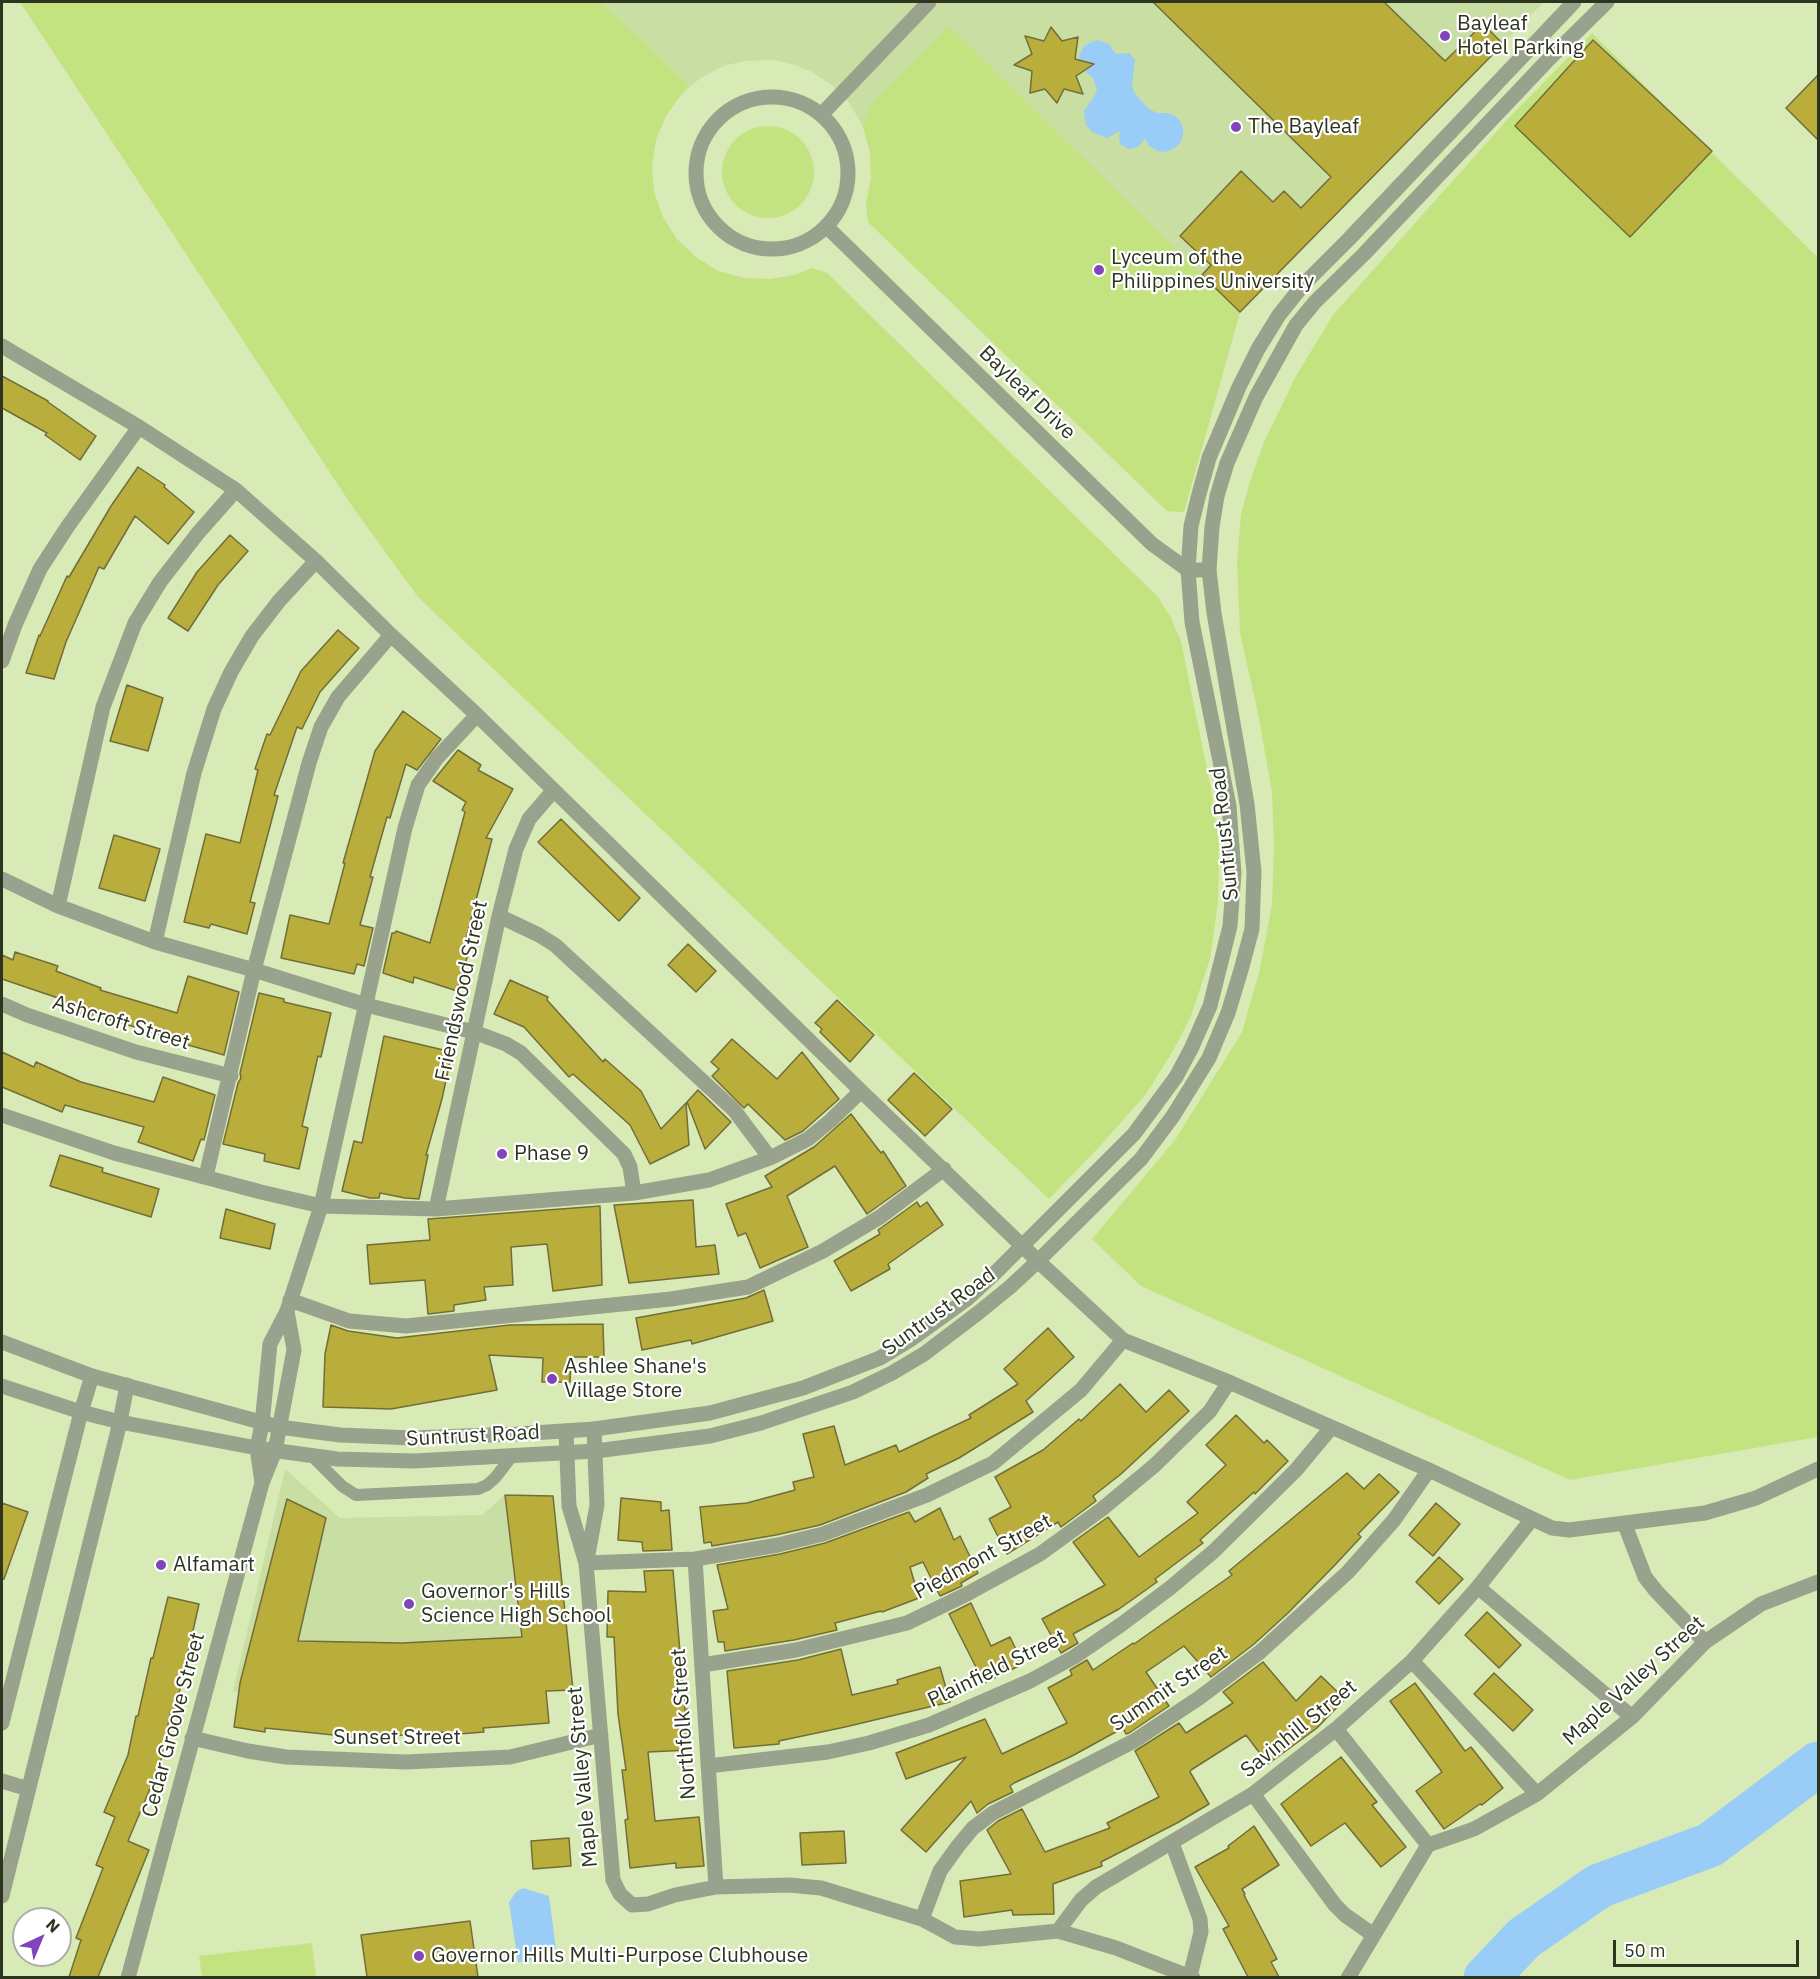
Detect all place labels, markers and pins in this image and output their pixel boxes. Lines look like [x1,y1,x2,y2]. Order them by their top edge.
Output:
place label: Bayleaf Hotel Parking [1457,11,1584,61]
marker: Bayleaf Hotel Parking [1438,29,1452,43]
place label: The Bayleaf [1248,114,1359,140]
marker: The Bayleaf [1229,120,1243,134]
place label: Lyceum of the Philippines University [1111,245,1314,295]
marker: Lyceum of the Philippines University [1092,263,1106,277]
place label: Phase 9 [514,1141,589,1167]
marker: Phase 9 [495,1147,509,1161]
place label: Ashlee Shane's Village Store [564,1354,707,1404]
marker: Ashlee Shane's Village Store [545,1372,559,1386]
place label: Alfamart [173,1552,255,1578]
marker: Alfamart [154,1558,168,1572]
place label: Governor's Hills Science High School [421,1579,611,1629]
marker: Governor's Hills Science High School [402,1597,416,1611]
place label: Governor Hills Multi-Purpose Clubhouse [431,1943,808,1969]
marker: Governor Hills Multi-Purpose Clubhouse [412,1949,426,1963]

